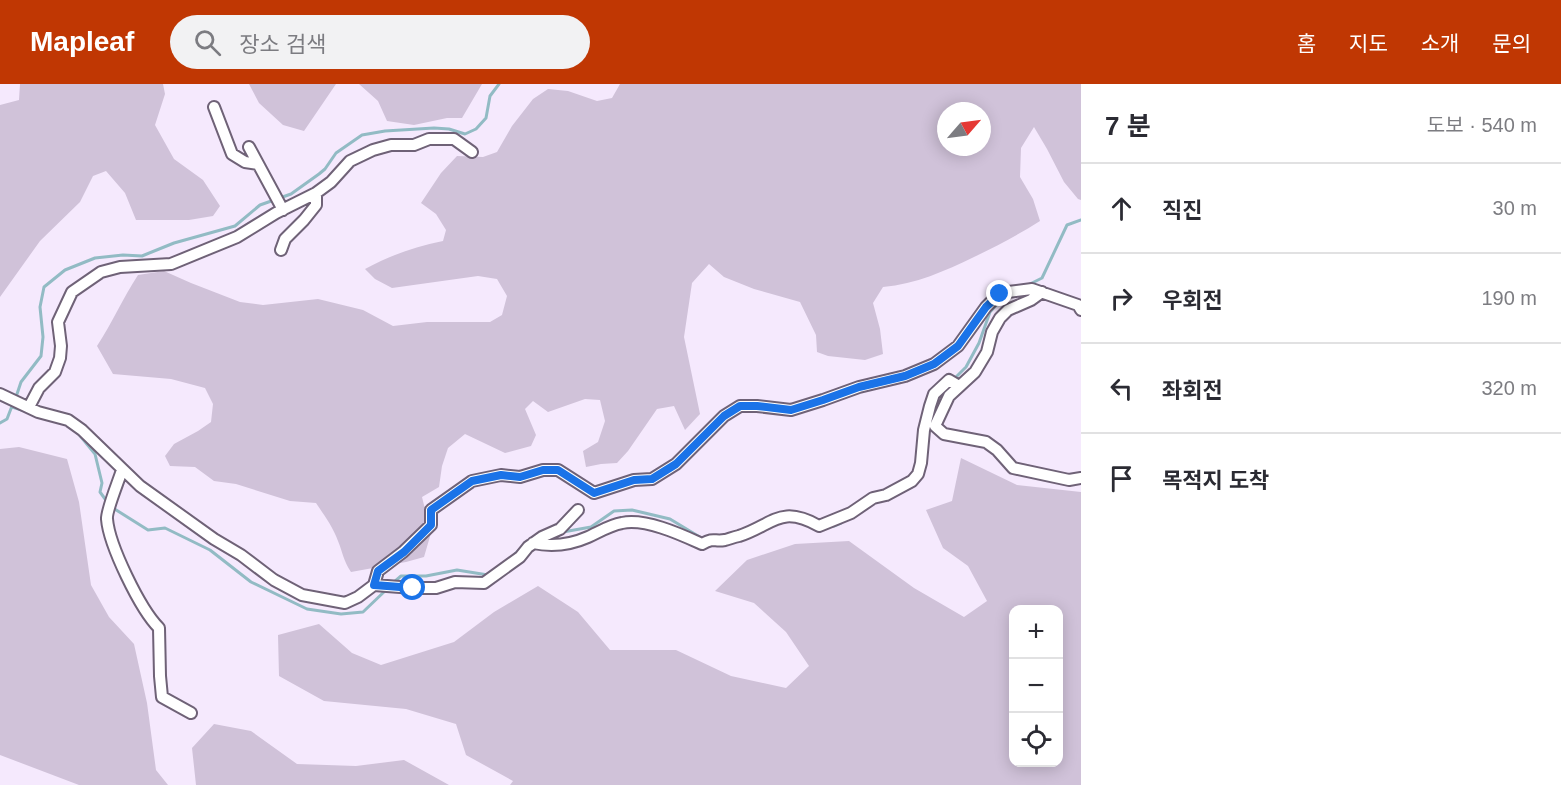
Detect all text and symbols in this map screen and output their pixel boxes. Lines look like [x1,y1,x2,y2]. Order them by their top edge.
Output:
search box [170,15,590,69]
text: Mapleaf [30,26,134,57]
icon: search [191,26,224,59]
text: 장소 검색 [239,32,326,57]
text: 홈 [1297,32,1316,55]
text: 지도 [1349,32,1388,55]
text: 소개 [1421,32,1459,55]
text: 문의 [1492,32,1531,55]
north arrow [937,102,991,156]
text: 7 분 [1105,111,1151,141]
text: 도보 · 540 m [1427,114,1537,136]
icon: ahead [1105,192,1138,225]
text: 30 m [1493,197,1537,219]
text: 직진 [1162,198,1202,223]
route end [986,280,1012,306]
icon: right [1105,282,1138,315]
text: 190 m [1481,287,1537,309]
text: 우회전 [1162,288,1223,313]
icon: left [1105,372,1138,405]
text: 320 m [1481,377,1537,399]
text: 좌회전 [1162,378,1223,403]
icon: arrive [1105,462,1138,495]
text: 목적지 도착 [1162,468,1269,493]
route start [399,574,425,600]
map controls [1009,605,1063,767]
button: + [1009,605,1063,659]
button: − [1009,659,1063,713]
button: locate [1009,713,1063,767]

